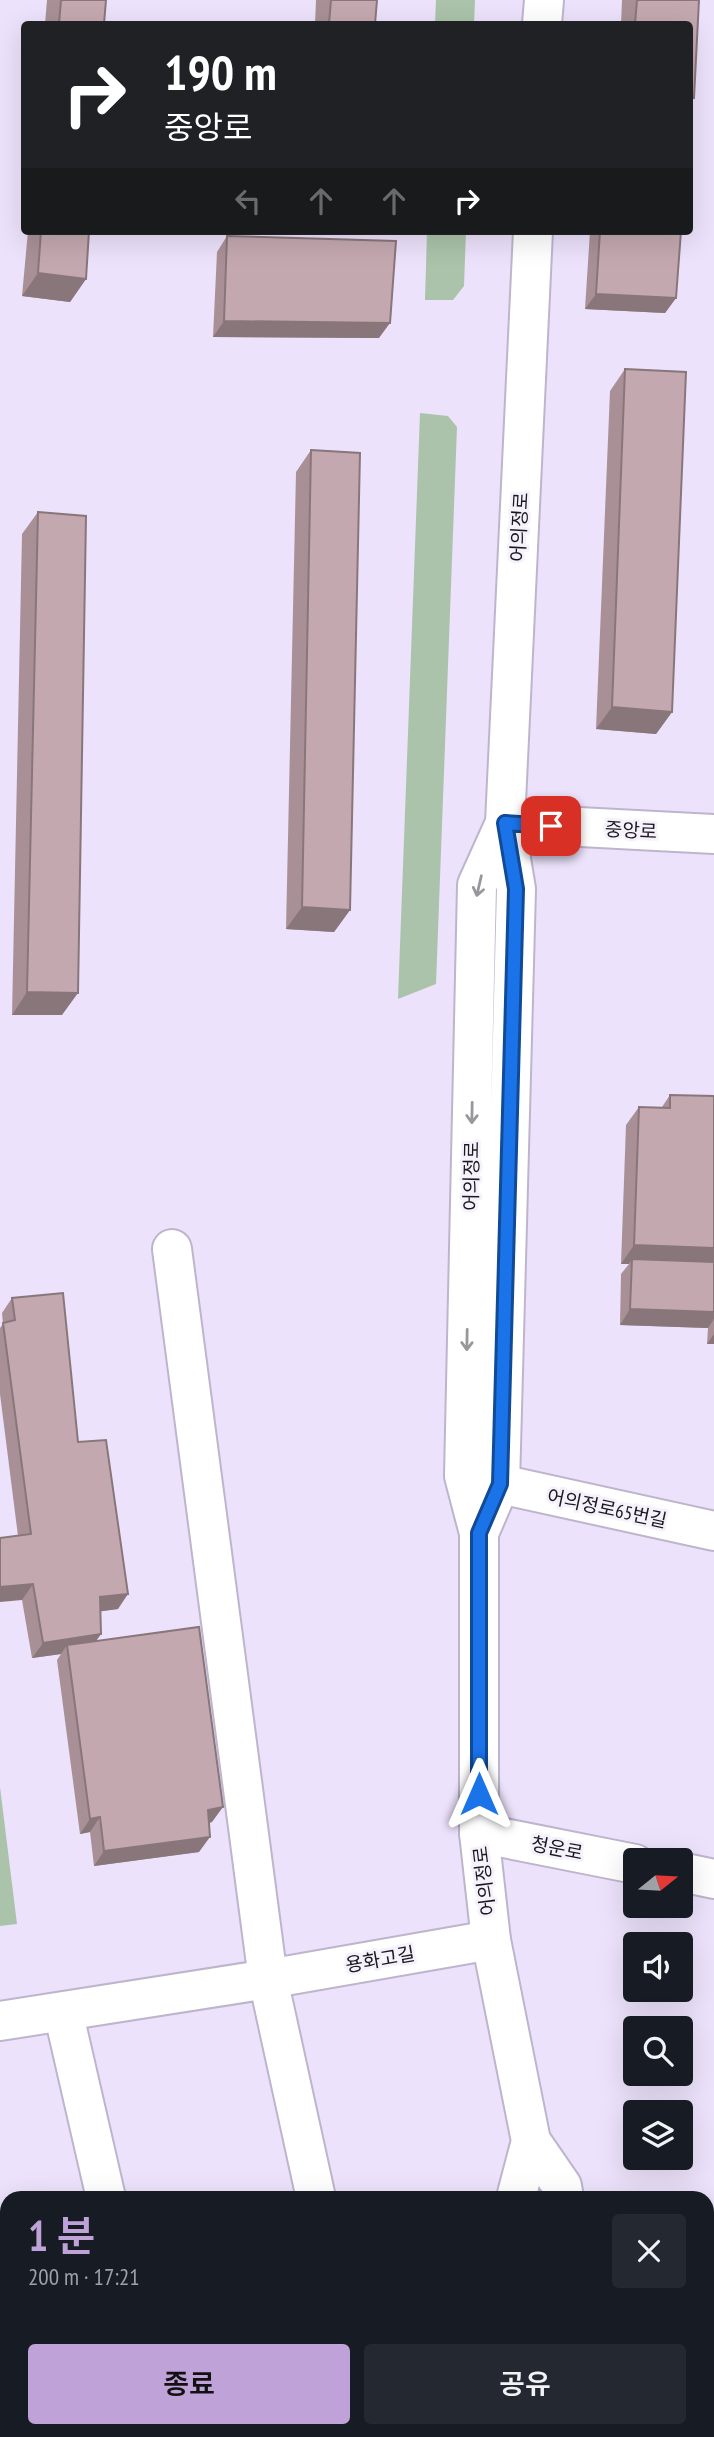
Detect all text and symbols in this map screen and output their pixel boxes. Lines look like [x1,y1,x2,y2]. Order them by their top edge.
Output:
text: 190 m [164,40,277,104]
icon: right [49,49,140,140]
text: 중앙로 [164,106,252,148]
icon: left [229,182,267,220]
icon: ahead [302,182,340,220]
icon: ahead [375,182,413,220]
icon: right [448,182,486,220]
street label: 어의정로 [505,491,533,563]
pin [521,796,581,856]
icon: arrive [532,807,570,845]
street label: 중앙로 [604,817,658,843]
one-way arrow [472,874,486,897]
one-way arrow [465,1101,479,1124]
street label: 어의정로 [458,1141,484,1211]
one-way arrow [460,1329,474,1352]
street label: 어의정로65번길 [545,1484,669,1532]
position arrow [442,1757,516,1831]
street label: 청운로 [529,1831,585,1865]
street label: 어의정로 [468,1845,500,1917]
north arrow [623,1848,693,1918]
map controls [623,1848,693,2170]
button: sound [623,1932,693,2002]
street label: 용화고길 [343,1941,417,1977]
button: search [623,2016,693,2086]
button: layers [623,2100,693,2170]
text: 1 분 [28,2208,95,2263]
button: close [612,2214,686,2288]
text: 200 m · 17:21 [28,2262,140,2291]
button: 종료 [28,2344,350,2424]
button: 공유 [364,2344,686,2424]

